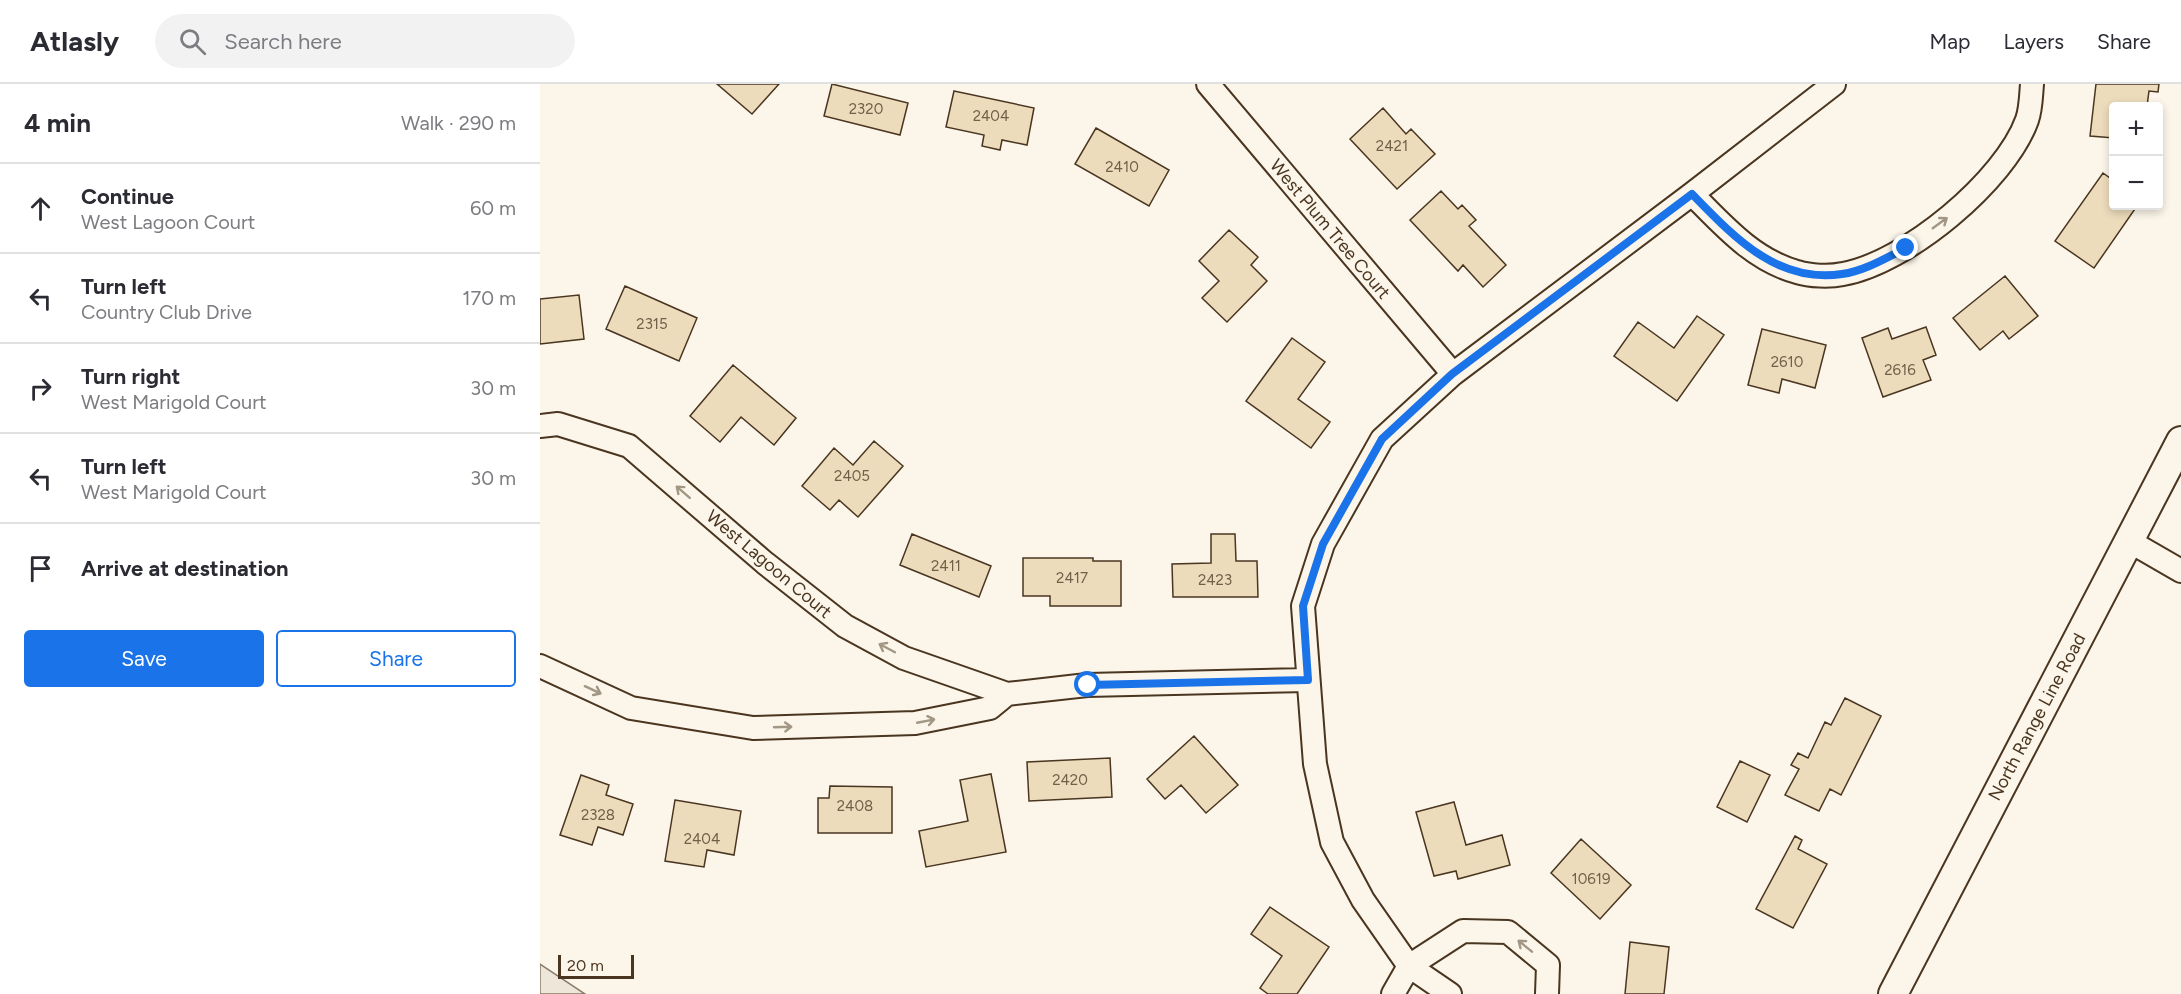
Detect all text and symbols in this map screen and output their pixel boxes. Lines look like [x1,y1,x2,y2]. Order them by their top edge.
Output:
search box [155,14,575,68]
text: Atlasly [30,24,119,58]
icon: search [176,25,209,58]
text: Search here [224,28,342,55]
text: Map [1930,29,1970,54]
text: Layers [2003,29,2064,54]
text: Share [2097,29,2151,54]
house number: 2320 [849,100,883,118]
map controls [2109,102,2163,210]
button: + [2109,102,2163,156]
text: 4 min [24,107,91,139]
house number: 2404 [973,107,1009,125]
text: Walk · 290 m [401,111,516,135]
house number: 2421 [1376,137,1408,155]
street label: West Plum Tree Court [1265,155,1395,304]
button: − [2109,156,2163,210]
house number: 2410 [1105,158,1139,176]
text: Continue [81,183,174,210]
icon: ahead [24,192,57,225]
text: 60 m [470,196,516,220]
text: West Lagoon Court [81,210,255,234]
one-way arrow [1932,217,1948,229]
route end [1892,234,1918,260]
text: Turn left [81,273,167,300]
icon: left [24,282,57,315]
text: 170 m [462,286,516,310]
text: Country Club Drive [81,300,252,324]
house number: 2315 [636,315,668,333]
house number: 2610 [1771,353,1803,371]
house number: 2616 [1884,361,1916,379]
text: Turn right [81,363,180,390]
icon: right [24,372,57,405]
text: 30 m [470,376,516,400]
text: West Marigold Court [81,390,267,414]
text: Turn left [81,453,167,480]
icon: left [24,462,57,495]
text: 30 m [470,466,516,490]
house number: 2405 [834,467,870,485]
text: West Marigold Court [81,480,267,504]
one-way arrow [676,485,691,499]
street label: West Lagoon Court [702,505,836,623]
icon: arrive [24,552,57,585]
text: Arrive at destination [81,555,289,582]
house number: 2411 [931,557,961,575]
house number: 2417 [1056,569,1088,587]
house number: 2423 [1198,571,1232,589]
button: Save [24,630,264,687]
button: Share [276,630,516,687]
street label: North Range Line Road [1984,630,2090,804]
one-way arrow [879,642,897,654]
route start [1074,671,1100,697]
one-way arrow [584,685,602,697]
one-way arrow [915,715,935,726]
one-way arrow [772,721,792,732]
house number: 2420 [1052,771,1088,789]
house number: 2408 [837,797,873,815]
house number: 2328 [581,806,615,824]
house number: 2404 [684,830,720,848]
house number: 10619 [1572,870,1611,888]
one-way arrow [1518,940,1534,953]
scale bar [558,952,634,980]
text: 20 m [567,956,604,975]

